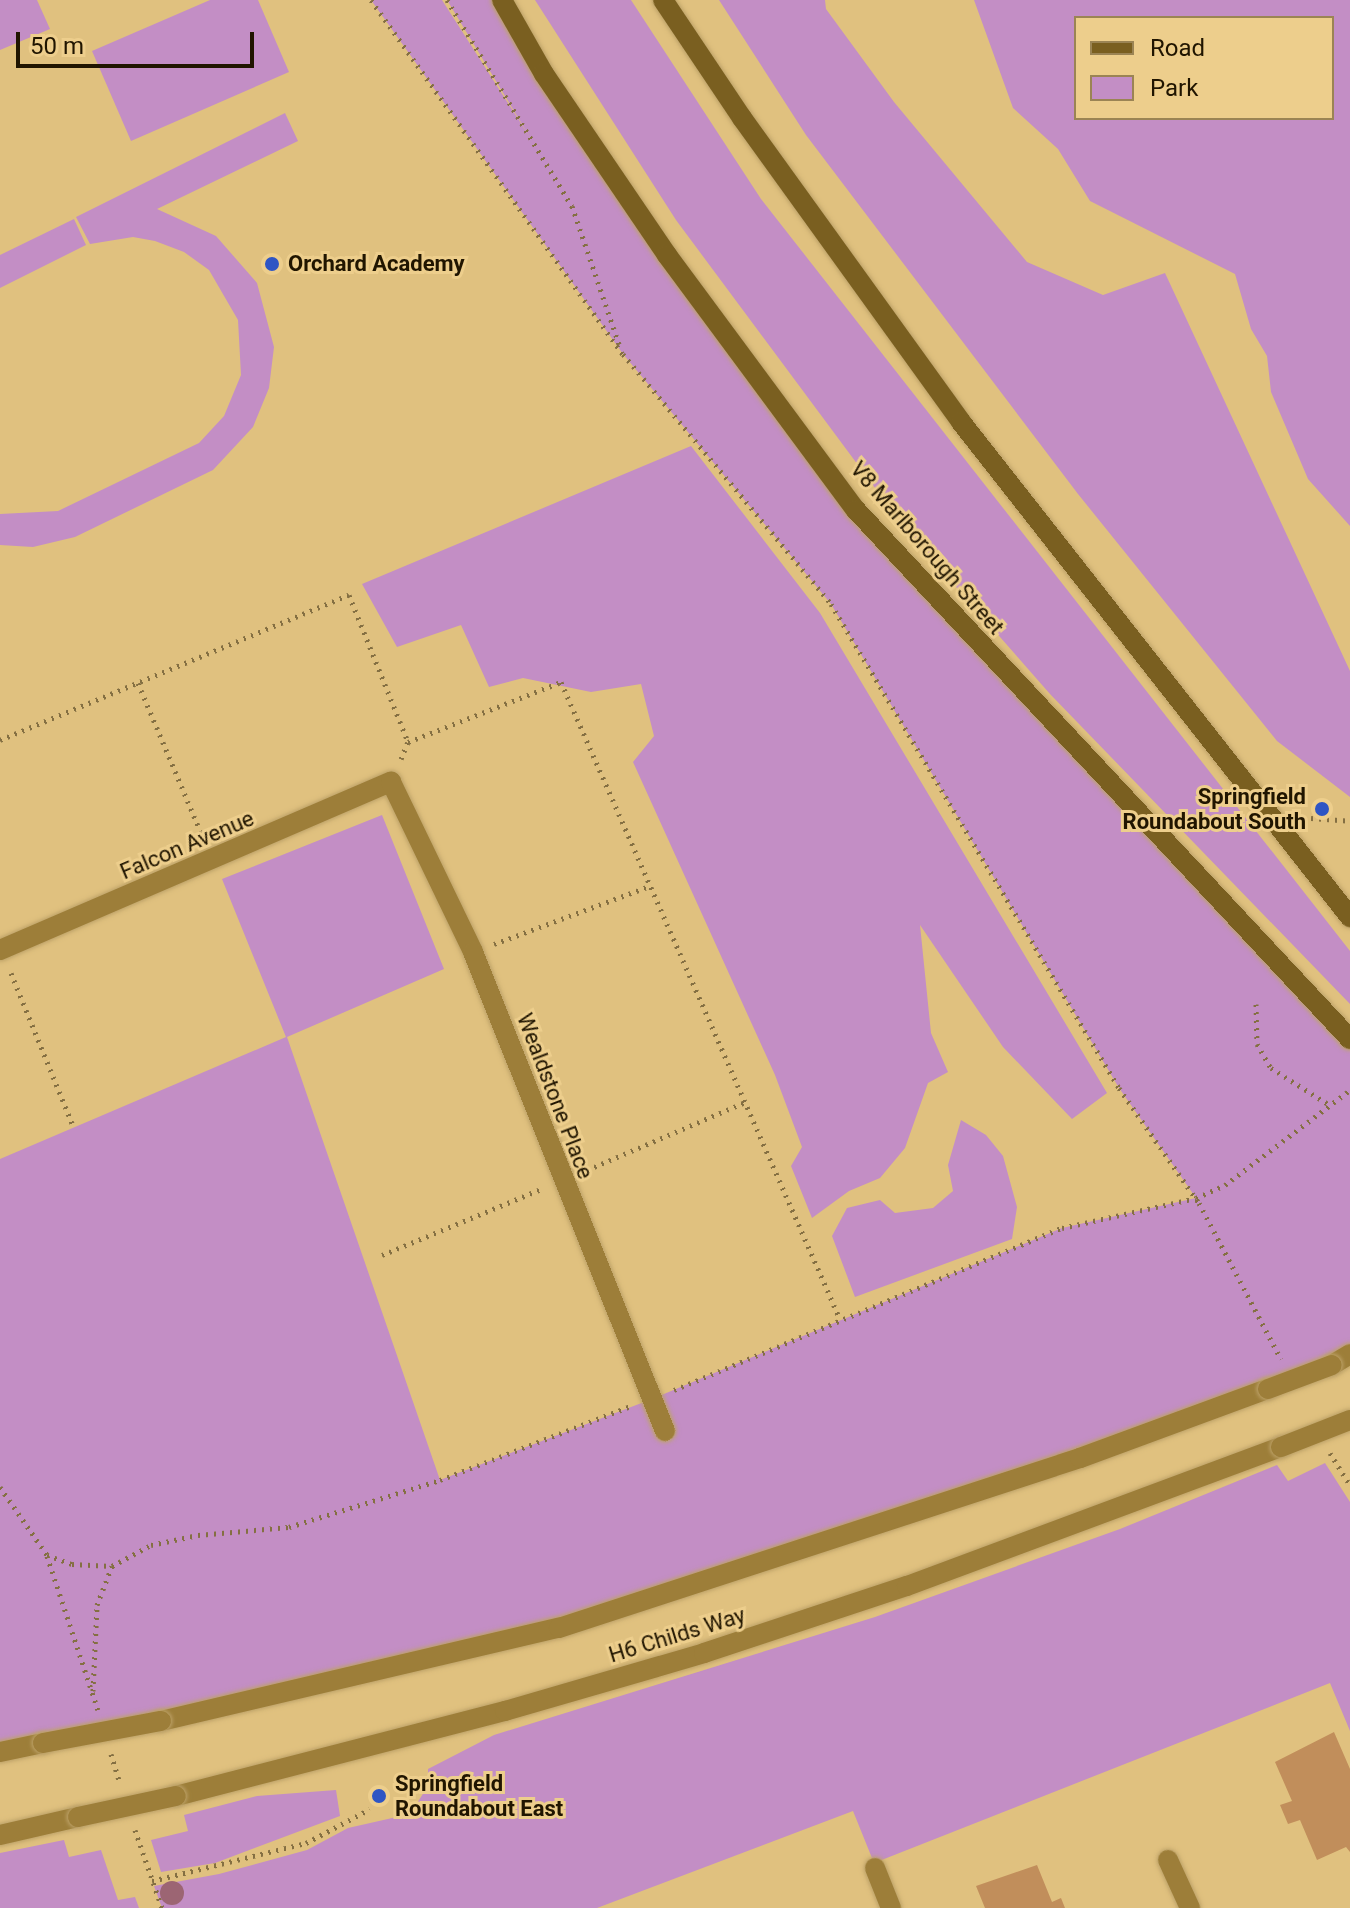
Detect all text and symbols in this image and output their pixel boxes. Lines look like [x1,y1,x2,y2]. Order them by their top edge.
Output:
scale bar [20,16,258,66]
legend [1074,16,1334,120]
text: 50 m [30,32,84,60]
text: Road [1150,34,1205,62]
text: Park [1150,74,1198,102]
place label: Orchard Academy [288,251,465,277]
marker: Orchard Academy [263,255,281,273]
street label: V8 Marlborough Street [845,456,1009,640]
place label: Springfield Roundabout South [1123,783,1306,834]
marker: Springfield Roundabout South [1313,800,1331,818]
street label: Falcon Avenue [116,805,258,885]
street label: Wealdstone Place [511,1010,599,1182]
street label: H6 Childs Way [606,1602,748,1668]
place label: Springfield Roundabout East [395,1770,563,1822]
marker: Springfield Roundabout East [370,1787,388,1805]

